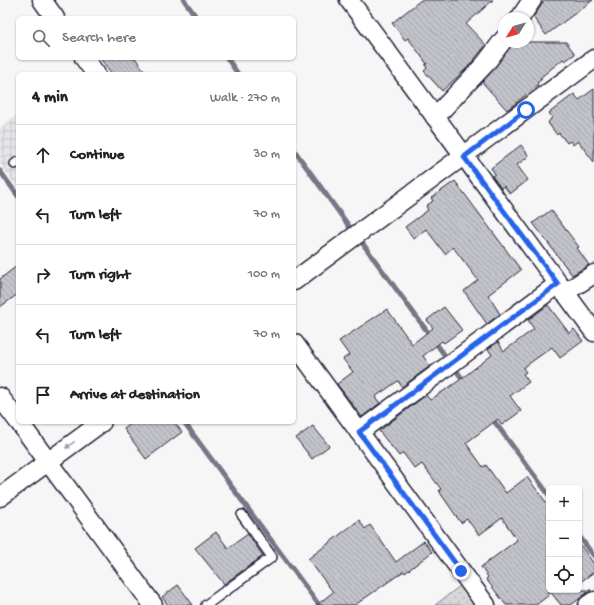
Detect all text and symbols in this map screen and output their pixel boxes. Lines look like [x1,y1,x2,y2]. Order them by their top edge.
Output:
north arrow [498,12,534,48]
search box [16,16,296,60]
icon: search [30,27,52,49]
text: Search here [62,29,136,47]
text: 4 min [32,88,68,108]
text: Walk · 270 m [210,91,280,106]
route start [517,101,535,119]
icon: ahead [32,144,54,166]
text: Continue [70,146,124,164]
text: 30 m [254,147,280,162]
icon: left [32,204,54,226]
text: Turn left [70,206,121,224]
text: 70 m [254,207,280,222]
icon: right [32,264,54,286]
text: Turn right [70,266,130,284]
text: 100 m [248,267,280,282]
icon: left [32,324,54,346]
text: Turn left [70,326,121,344]
text: 70 m [254,327,280,342]
icon: arrive [32,384,54,406]
text: Arrive at destination [70,386,200,404]
one-way arrow [65,441,76,449]
map controls [546,485,582,593]
button: + [546,485,582,521]
button: − [546,521,582,557]
button: locate [546,557,582,593]
route end [452,562,470,580]

